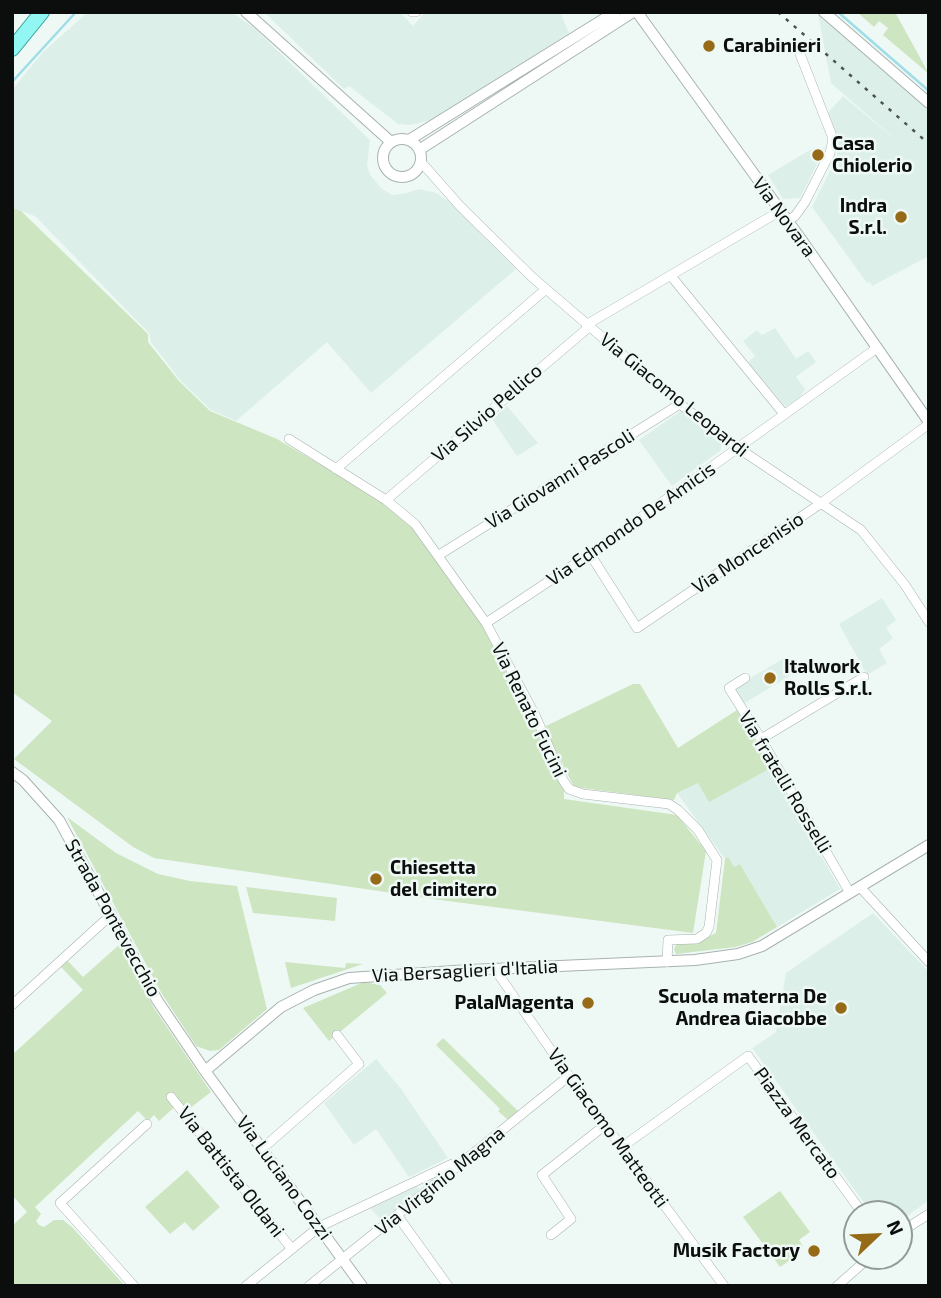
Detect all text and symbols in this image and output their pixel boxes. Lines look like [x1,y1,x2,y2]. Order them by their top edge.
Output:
place label: Carabinieri [723,35,821,57]
marker: Carabinieri [701,38,717,54]
place label: Casa Chiolerio [832,133,913,177]
marker: Casa Chiolerio [810,147,826,163]
street label: Via Novara [747,172,821,262]
place label: Indra S.r.l. [840,195,887,239]
marker: Indra S.r.l. [893,209,909,225]
street label: Via Giacomo Leopardi [595,328,753,462]
street label: Via Silvio Pellico [427,359,547,467]
street label: Via Giovanni Pascoli [481,424,639,534]
street label: Via Edmondo De Amicis [542,457,720,591]
street label: Via Moncenisio [688,507,808,599]
street label: Via Renato Fucini [487,639,571,781]
place label: Italwork Rolls S.r.l. [784,656,872,700]
marker: Italwork Rolls S.r.l. [762,670,778,686]
street label: Via fratelli Rosselli [734,707,836,857]
street label: Strada Pontevecchio [60,835,166,1001]
place label: Chiesetta del cimitero [390,857,497,901]
marker: Chiesetta del cimitero [368,871,384,887]
street label: Via Bersaglieri d'Italia [371,955,559,987]
place label: Scuola materna De Andrea Giacobbe [658,986,827,1030]
place label: PalaMagenta [455,992,574,1014]
marker: PalaMagenta [580,995,596,1011]
marker: Scuola materna De Andrea Giacobbe [833,1000,849,1016]
street label: Via Giacomo Matteotti [543,1044,673,1212]
street label: Piazza Mercato [749,1063,845,1183]
street label: Via Battista Oldani [173,1102,289,1242]
street label: Via Luciano Cozzi [231,1112,337,1244]
street label: Via Virginio Magna [371,1122,509,1240]
north arrow [843,1200,913,1270]
text: N [883,1217,909,1238]
place label: Musik Factory [673,1240,800,1262]
marker: Musik Factory [806,1243,822,1259]

